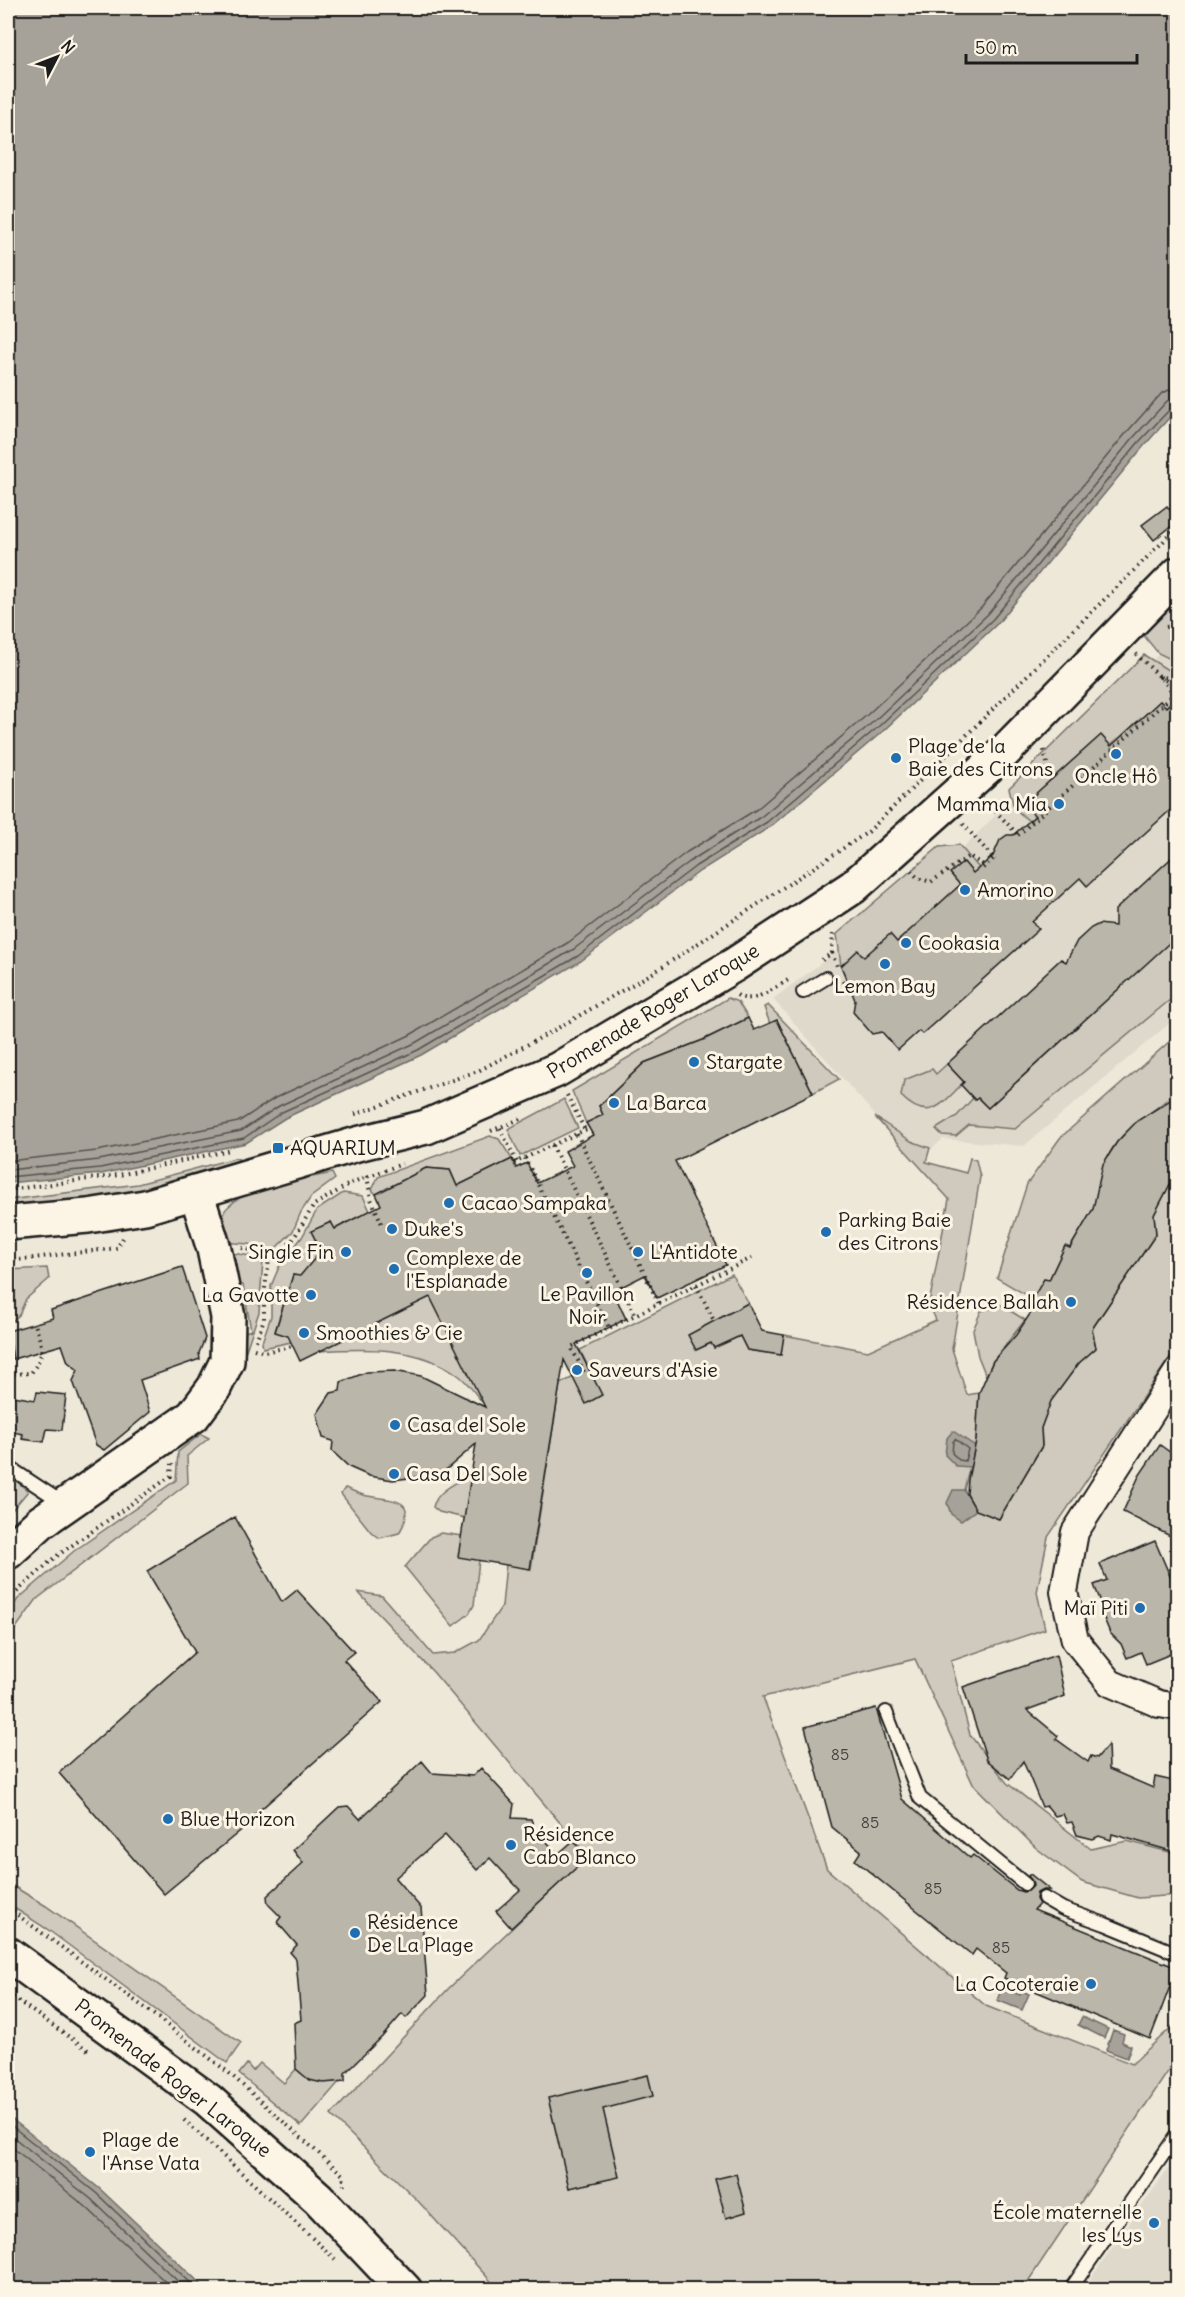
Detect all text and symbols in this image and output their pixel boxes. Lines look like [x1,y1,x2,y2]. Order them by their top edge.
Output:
north arrow [27,27,87,87]
scale bar [966,27,1137,65]
text: N [57,36,79,58]
text: 50 m [975,36,1017,59]
place label: Plage de la Baie des Citrons [908,733,1053,781]
marker: Oncle Hô [1109,747,1123,761]
marker: Plage de la Baie des Citrons [889,751,903,765]
place label: Oncle Hô [1075,763,1157,788]
place label: Mamma Mia [936,791,1047,816]
marker: Mamma Mia [1052,797,1066,811]
place label: Amorino [977,877,1054,902]
marker: Amorino [958,883,972,897]
place label: Cookasia [918,930,1000,955]
marker: Cookasia [899,936,913,950]
street label: Promenade Roger Laroque [542,937,763,1084]
marker: Lemon Bay [878,957,892,971]
place label: Lemon Bay [834,973,936,998]
place label: Stargate [706,1049,783,1074]
marker: Stargate [687,1055,701,1069]
place label: La Barca [626,1090,707,1115]
marker: La Barca [607,1096,621,1110]
place label: AQUARIUM [290,1135,396,1160]
marker: AQUARIUM [271,1141,285,1155]
place label: Cacao Sampaka [461,1190,607,1215]
marker: Cacao Sampaka [442,1196,456,1210]
place label: Parking Baie des Citrons [838,1207,951,1255]
place label: Duke's [404,1216,464,1241]
marker: Duke's [385,1222,399,1236]
marker: Parking Baie des Citrons [819,1225,833,1239]
place label: Single Fin [248,1239,334,1264]
place label: L'Antidote [650,1239,738,1264]
marker: Single Fin [339,1245,353,1259]
place label: Complexe de l'Esplanade [406,1245,522,1293]
marker: L'Antidote [631,1245,645,1259]
marker: Complexe de l'Esplanade [387,1262,401,1276]
marker: Le Pavillon Noir [580,1266,594,1280]
place label: Le Pavillon Noir [540,1281,634,1329]
place label: La Gavotte [201,1282,299,1307]
marker: La Gavotte [304,1288,318,1302]
place label: Résidence Ballah [907,1289,1059,1314]
marker: Résidence Ballah [1064,1295,1078,1309]
place label: Smoothies & Cie [316,1320,463,1345]
marker: Smoothies & Cie [297,1326,311,1340]
place label: Saveurs d'Asie [589,1357,718,1382]
marker: Saveurs d'Asie [570,1363,584,1377]
place label: Casa del Sole [407,1412,526,1437]
marker: Casa del Sole [388,1418,402,1432]
place label: Casa Del Sole [406,1461,528,1486]
marker: Casa Del Sole [387,1467,401,1481]
place label: Maï Piti [1064,1595,1128,1620]
marker: Maï Piti [1133,1601,1147,1615]
house number: 85 [831,1744,849,1764]
place label: Blue Horizon [180,1806,295,1831]
marker: Blue Horizon [161,1812,175,1826]
house number: 85 [861,1812,879,1832]
place label: Résidence Cabo Blanco [523,1821,636,1869]
marker: Résidence Cabo Blanco [504,1838,518,1852]
house number: 85 [924,1878,942,1898]
place label: Résidence De La Plage [367,1909,473,1957]
marker: Résidence De La Plage [348,1926,362,1940]
house number: 85 [992,1937,1010,1957]
place label: La Cocoteraie [955,1971,1079,1996]
marker: La Cocoteraie [1084,1977,1098,1991]
street label: Promenade Roger Laroque [70,1993,277,2162]
place label: Plage de l'Anse Vata [102,2127,200,2175]
marker: Plage de l'Anse Vata [83,2145,97,2159]
place label: École maternelle les Lys [993,2199,1142,2247]
marker: École maternelle les Lys [1147,2216,1161,2230]

